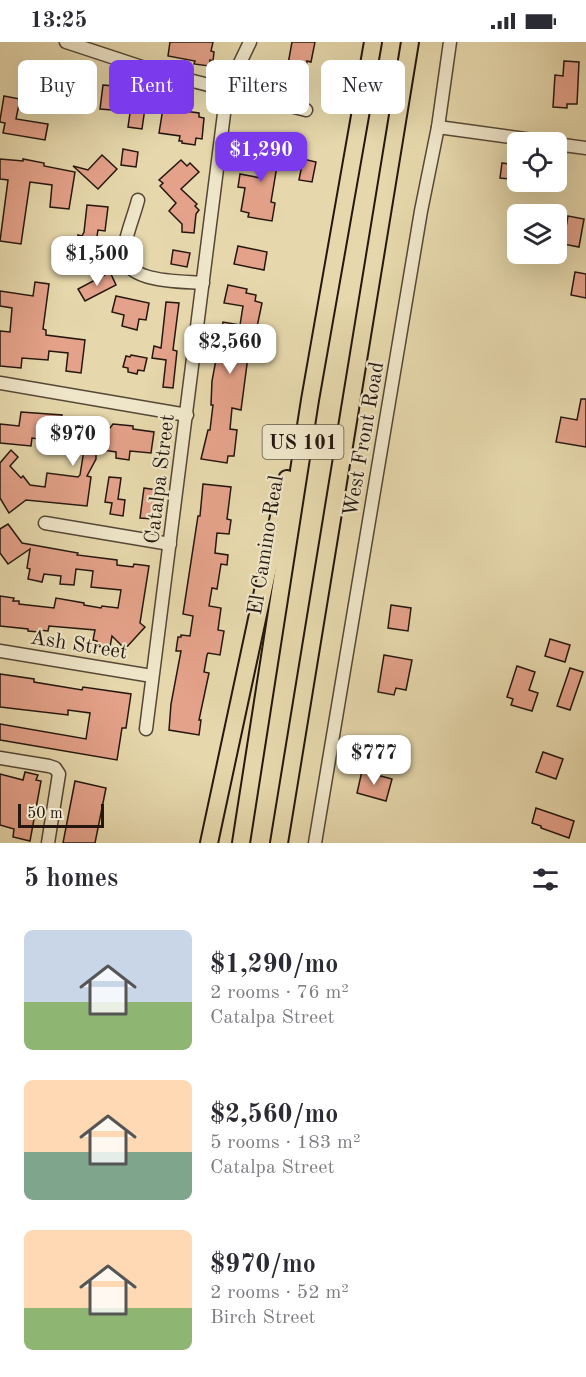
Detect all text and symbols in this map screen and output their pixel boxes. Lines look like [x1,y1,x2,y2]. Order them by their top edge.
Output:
text: 13:25 [30,10,87,32]
chip: Buy [18,60,97,114]
chip: Rent [109,60,194,114]
chip: Filters [206,60,309,114]
chip: New [321,60,405,114]
pin: $1,290 [212,132,310,183]
map controls [507,132,567,264]
button: locate [507,132,567,192]
text: $1,290 [229,141,293,161]
button: layers [507,204,567,264]
pin: $1,500 [48,236,146,287]
text: $1,500 [65,245,129,265]
pin: $2,560 [181,324,279,375]
text: $2,560 [198,333,262,353]
street label: West Front Road [341,360,388,518]
street label: Catalpa Street [142,413,179,545]
pin: $970 [37,416,109,467]
text: $970 [50,425,96,445]
road number: US 101 [262,425,344,459]
street label: El Camino Real [245,474,288,617]
street label: Ash Street [29,627,129,664]
pin: $777 [338,735,410,786]
text: $777 [351,744,397,764]
scale bar [18,801,104,828]
text: 50 m [27,806,63,822]
icon: filters [529,863,562,896]
text: 5 homes [24,866,118,892]
text: $1,290/mo [210,952,338,978]
icon: home [72,954,144,1026]
text: 2 rooms · 76 m² [210,983,349,1003]
text: Catalpa Street [210,1008,334,1028]
text: $2,560/mo [210,1102,338,1128]
icon: home [72,1104,144,1176]
text: 5 rooms · 183 m² [210,1133,360,1153]
text: Catalpa Street [210,1158,334,1178]
text: $970/mo [210,1252,316,1278]
icon: home [72,1254,144,1326]
text: 2 rooms · 52 m² [210,1283,349,1303]
text: Birch Street [210,1308,316,1328]

